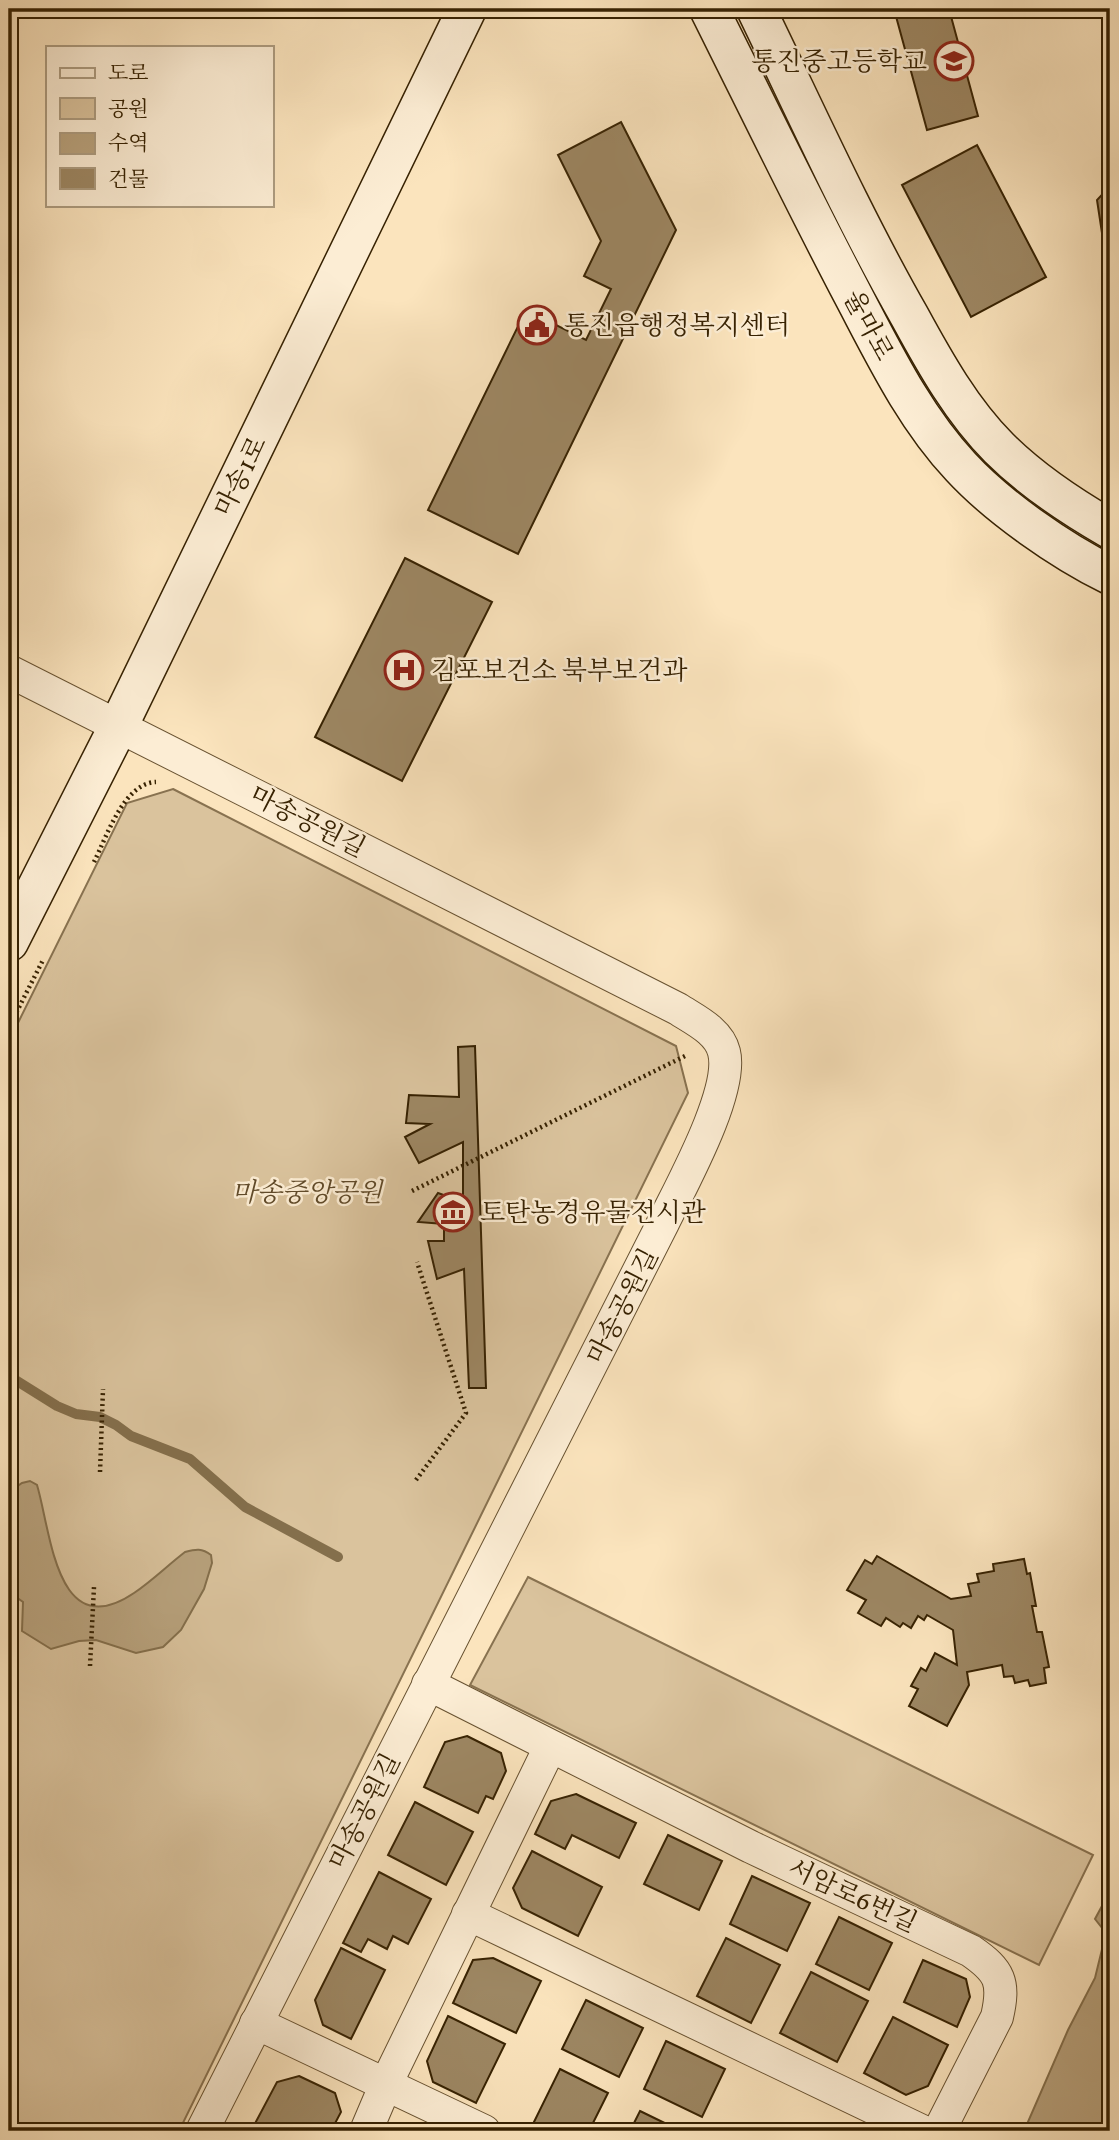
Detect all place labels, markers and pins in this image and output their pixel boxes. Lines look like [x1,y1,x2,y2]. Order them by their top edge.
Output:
school or university icon: 통진중고등학교 [933,40,975,82]
place label: 통진중고등학교 [751,45,927,81]
public building icon: 통진읍행정복지센터 [516,304,558,346]
place label: 통진읍행정복지센터 [564,309,790,345]
hospital icon: 김포보건소 북부보건과 [383,649,425,691]
place label: 김포보건소 북부보건과 [431,654,688,690]
museum icon: 토탄농경유물전시관 [432,1191,474,1233]
place label: 토탄농경유물전시관 [480,1196,706,1232]

